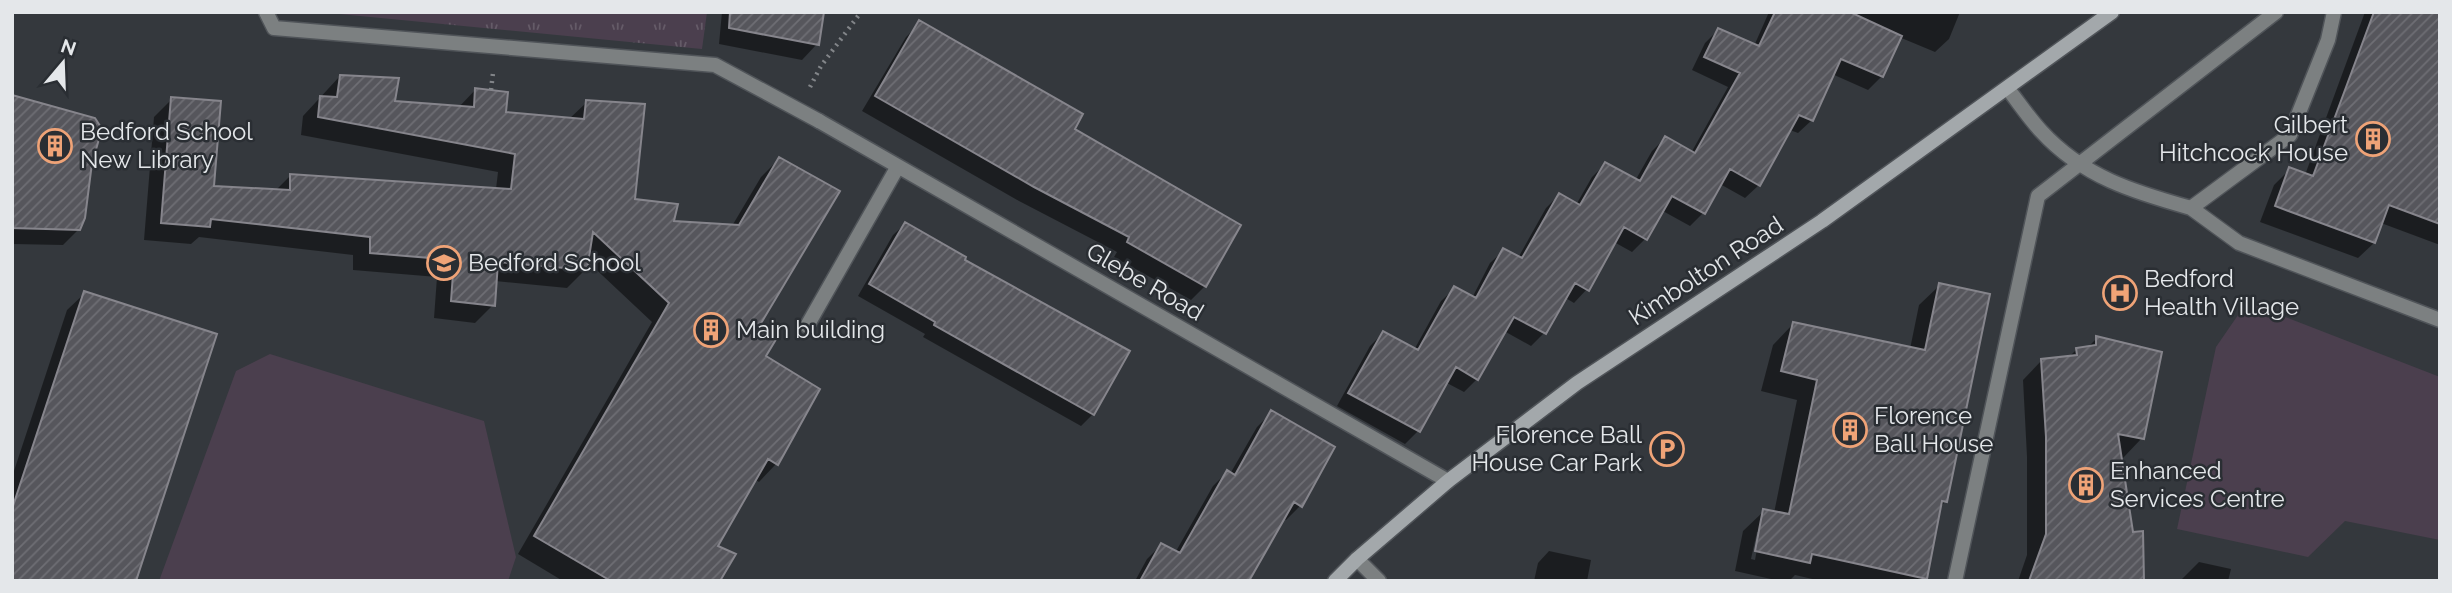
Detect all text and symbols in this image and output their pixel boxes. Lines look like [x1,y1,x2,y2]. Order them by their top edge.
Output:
north arrow [28,28,98,98]
text: N [58,34,79,60]
place label: Gilbert Hitchcock House [2159,110,2348,167]
place label: Bedford School New Library [80,117,253,174]
building icon: Gilbert Hitchcock House [2354,120,2392,158]
building icon: Bedford School New Library [36,127,74,165]
street label: Kimbolton Road [1623,210,1788,331]
street label: Glebe Road [1082,236,1209,327]
school or university icon: Bedford School [425,244,463,282]
place label: Bedford School [468,248,641,277]
place label: Bedford Health Village [2144,264,2299,321]
hospital icon: Bedford Health Village [2101,274,2139,312]
building icon: Main building [692,311,730,349]
place label: Main building [736,315,885,344]
place label: Florence Ball House [1874,401,1993,458]
building icon: Florence Ball House [1831,411,1869,449]
place label: Florence Ball House Car Park [1472,420,1642,477]
parking icon: Florence Ball House Car Park [1648,430,1686,468]
place label: Enhanced Services Centre [2110,456,2285,513]
building icon: Enhanced Services Centre [2067,466,2105,504]

